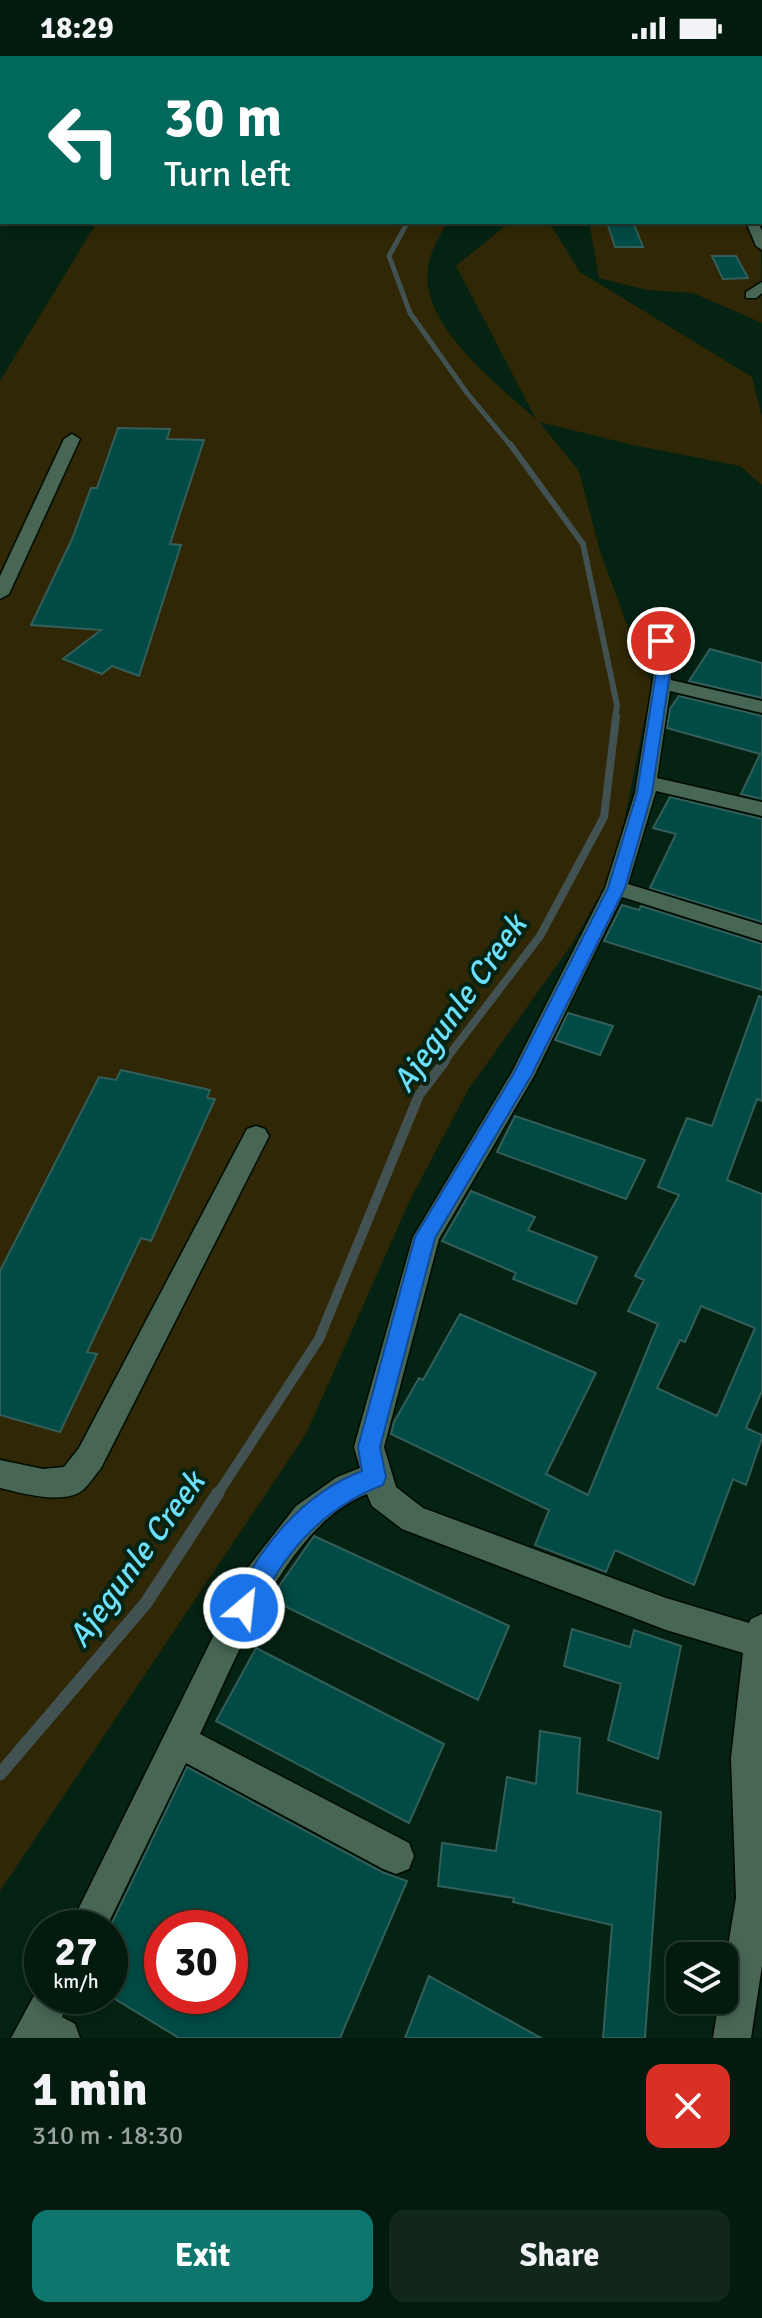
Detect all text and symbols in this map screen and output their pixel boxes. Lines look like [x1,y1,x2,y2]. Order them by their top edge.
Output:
text: 18:29 [40,10,114,47]
text: 30 m [164,83,282,152]
icon: left [32,88,136,192]
text: Turn left [164,152,291,197]
pin [627,607,695,675]
icon: arrive [639,619,683,663]
water label: Ajegunle Creek [384,905,536,1099]
water label: Ajegunle Creek [60,1462,215,1655]
position arrow [202,1566,286,1650]
speed limit sign: 30 [144,1910,248,2014]
text: 27 [54,1927,98,1977]
map controls [666,1942,738,2014]
button: layers [666,1942,738,2014]
text: km/h [53,1969,99,1994]
text: 1 min [32,2060,148,2119]
button: close [646,2064,730,2148]
text: 310 m · 18:30 [32,2120,183,2152]
button: Exit [32,2210,373,2302]
button: Share [389,2210,730,2302]

